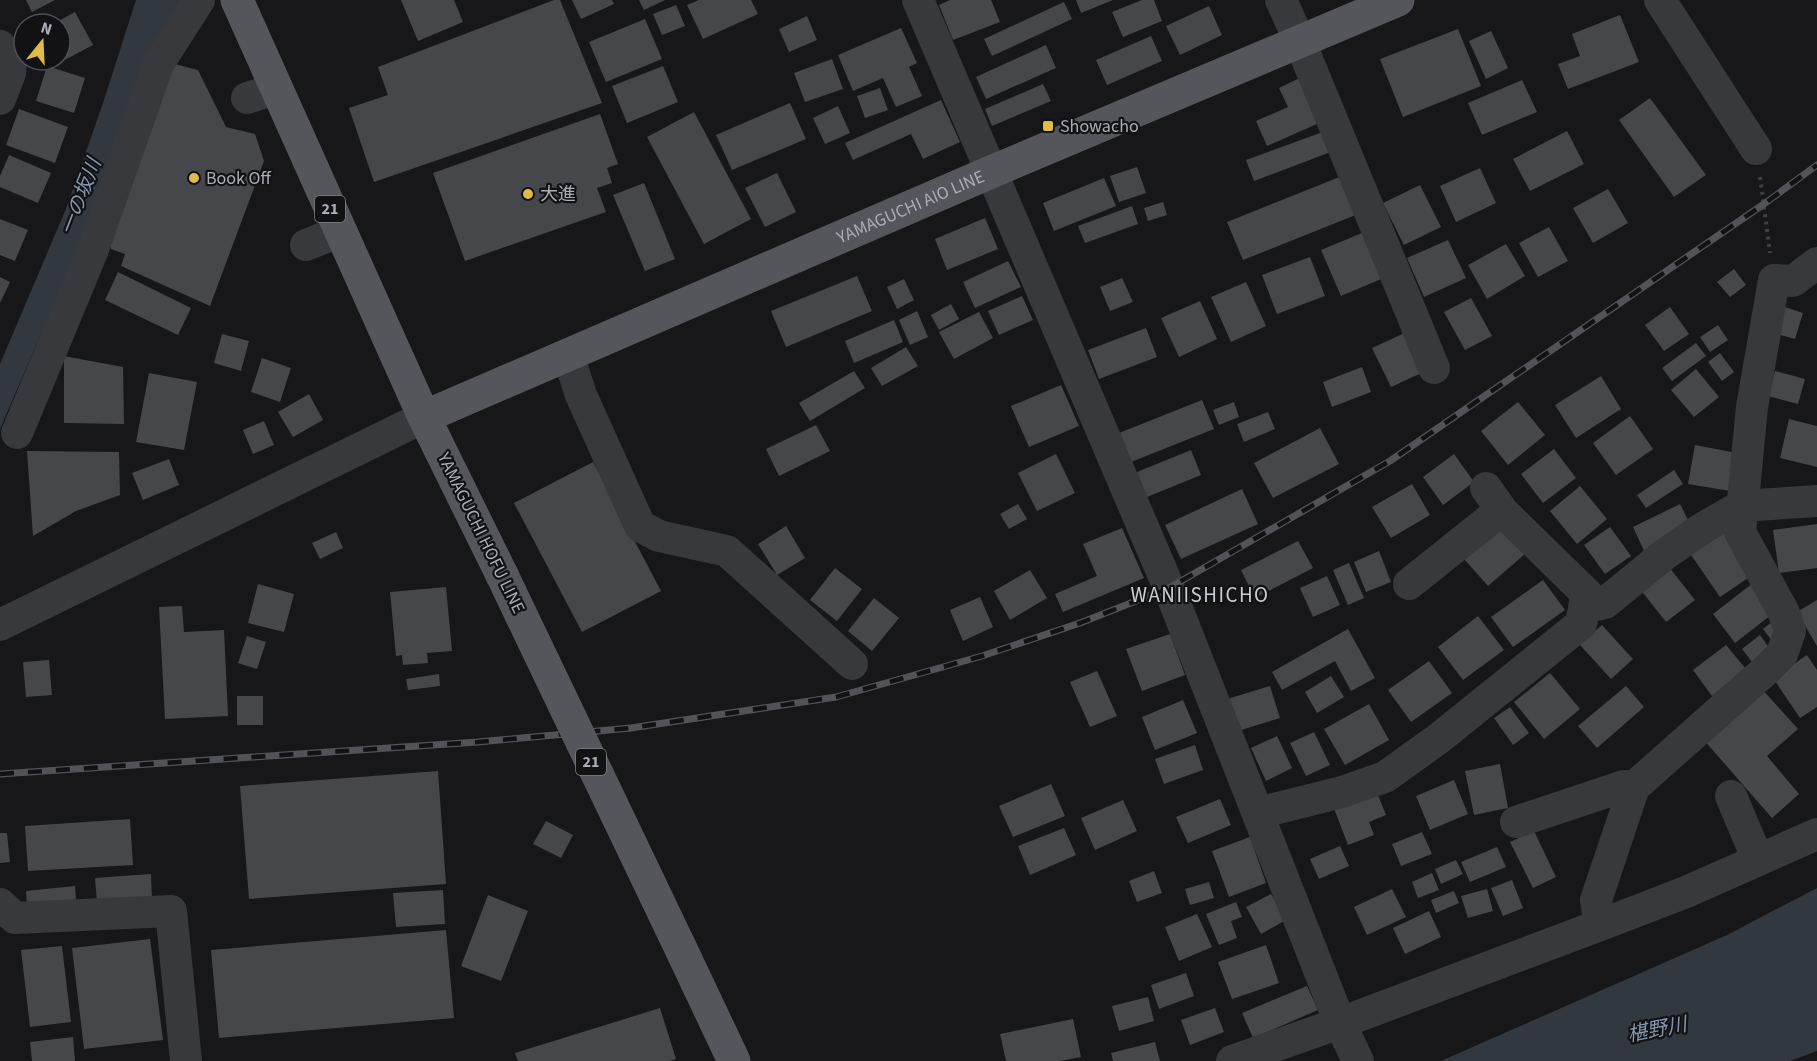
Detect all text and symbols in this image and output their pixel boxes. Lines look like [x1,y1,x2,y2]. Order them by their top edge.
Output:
north arrow [12,12,72,72]
text: N [38,17,55,41]
place label: Showacho [1060,114,1139,139]
marker: Showacho [1041,119,1055,133]
water label: 一の坂川 [54,153,109,239]
street label: YAMAGUCHI AIO LINE [832,164,988,250]
place label: Book Off [206,166,272,191]
marker: Book Off [187,171,201,185]
place label: 大進 [540,182,576,207]
marker: 大進 [521,187,535,201]
road number: 21 [315,196,345,222]
street label: YAMAGUCHI HOFU LINE [431,447,531,618]
district label: WANIISHICHO [1130,580,1270,610]
road number: 21 [576,749,606,775]
water label: 椹野川 [1625,1010,1691,1049]

